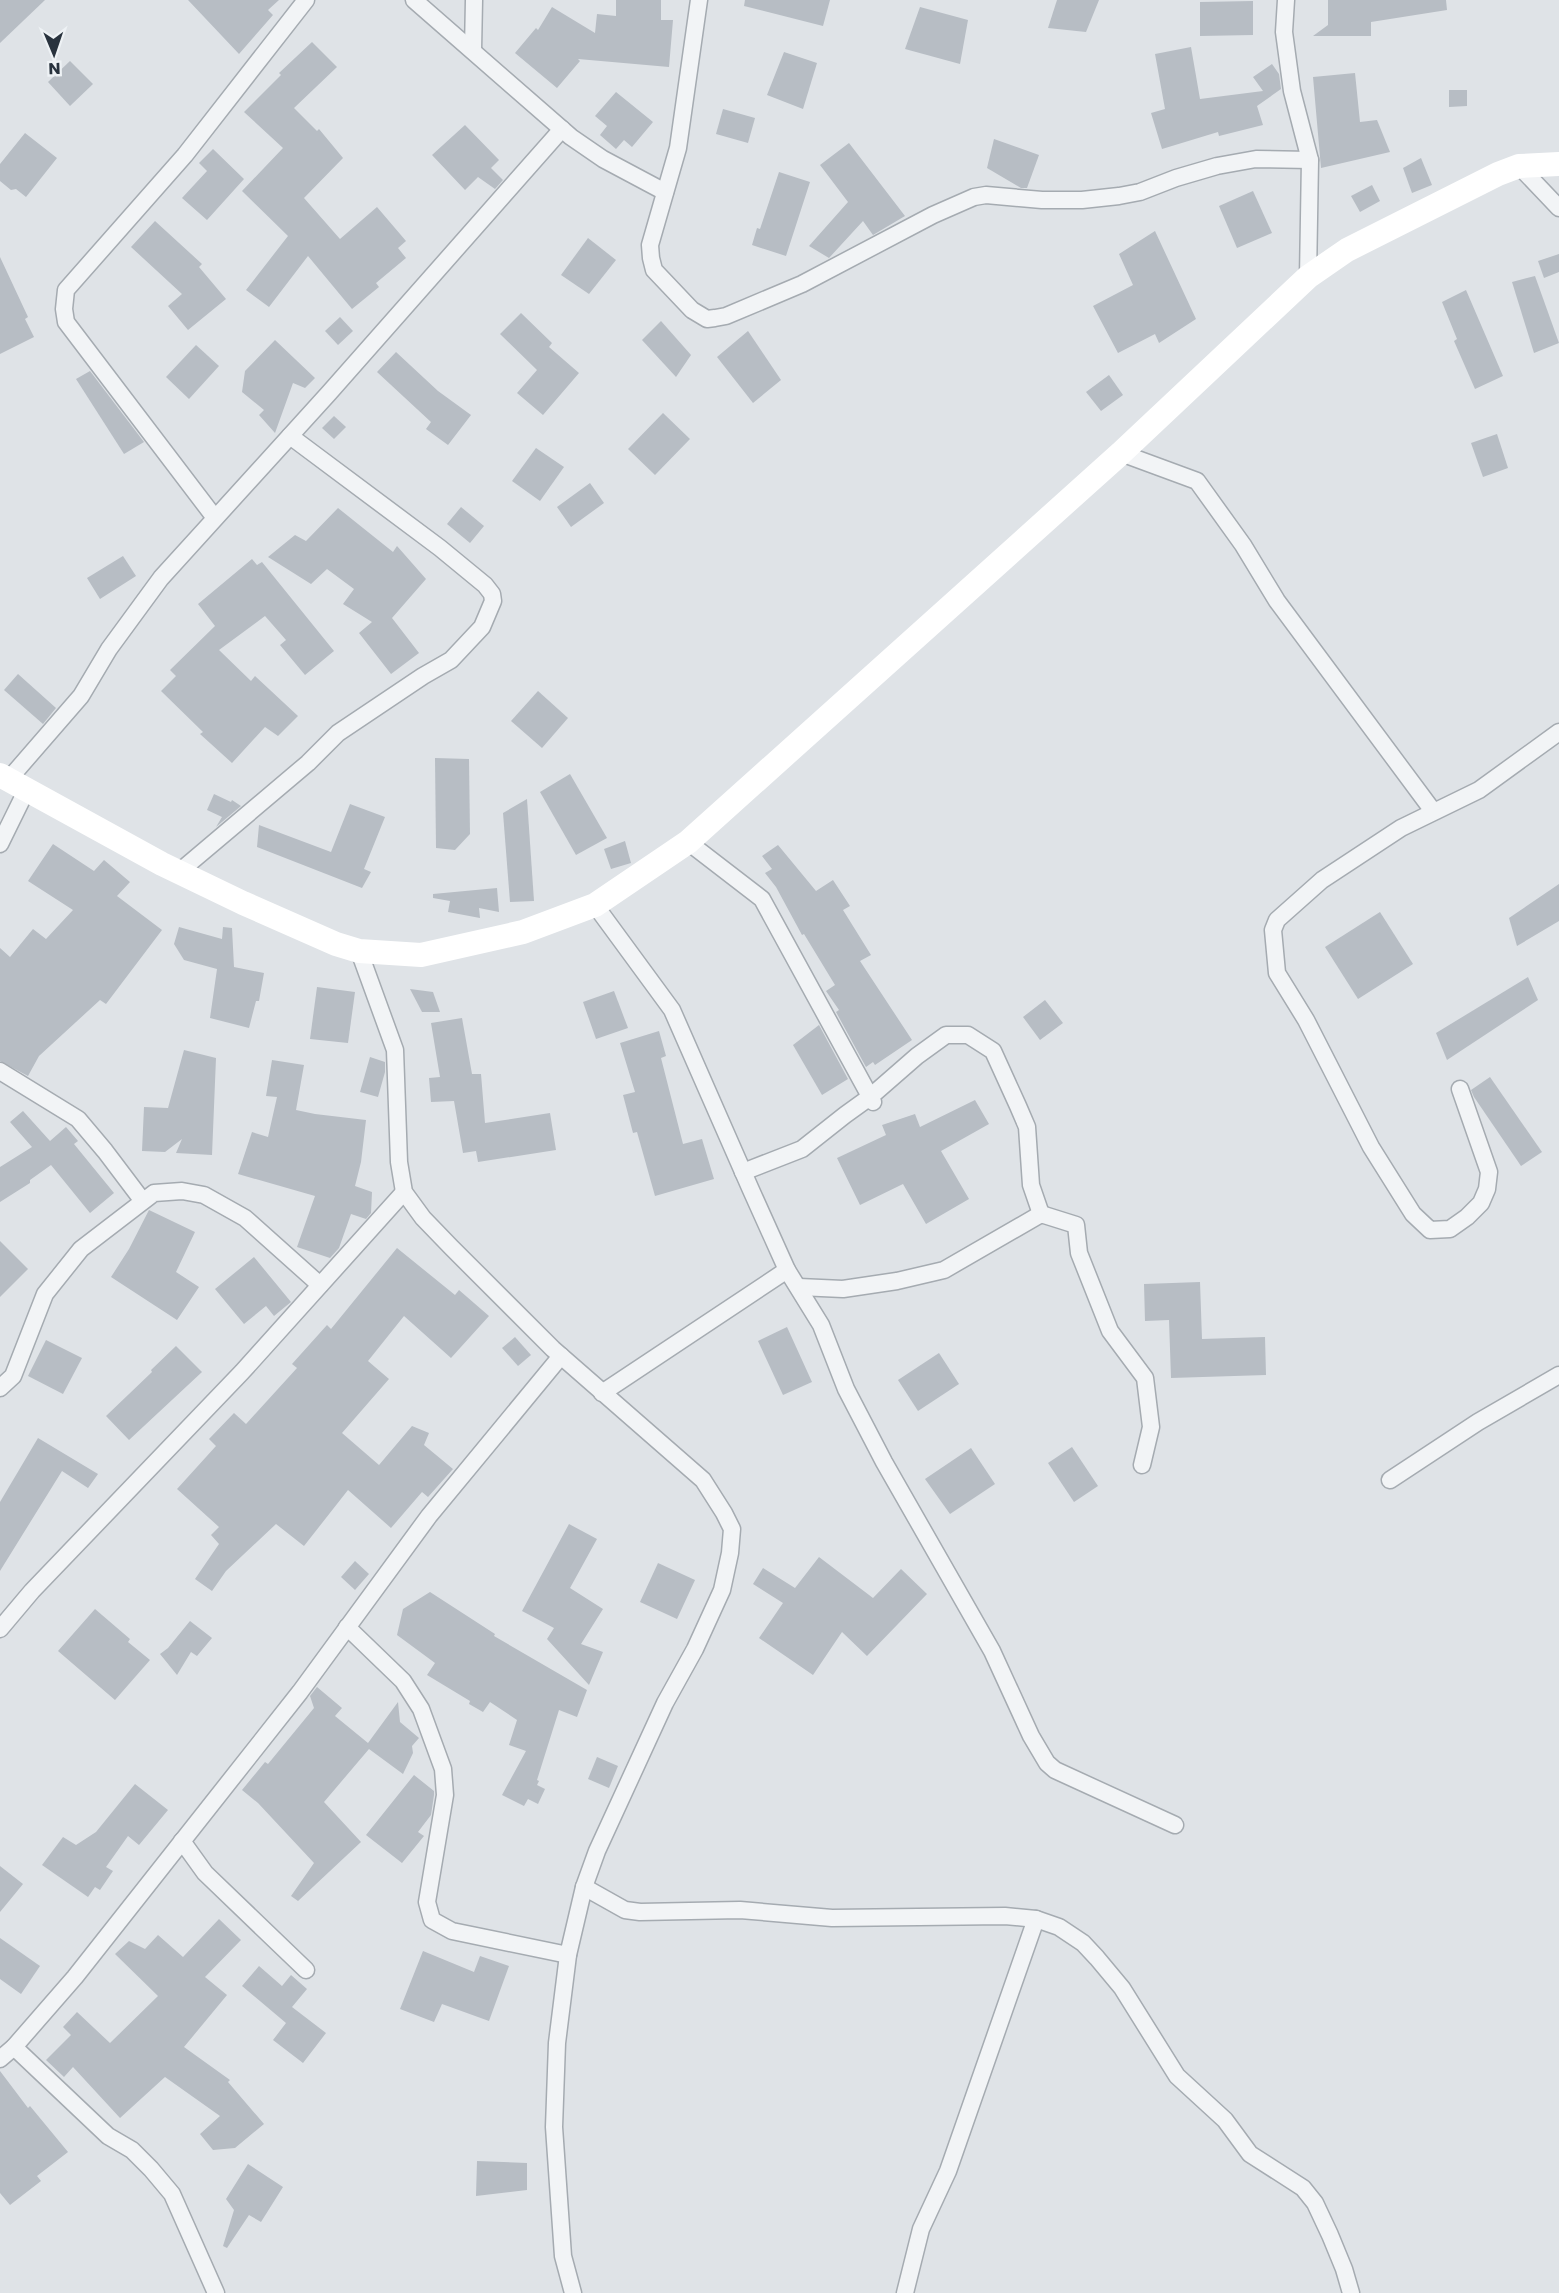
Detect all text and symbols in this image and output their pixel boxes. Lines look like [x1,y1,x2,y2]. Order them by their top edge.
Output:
north arrow [24,24,84,84]
text: N [48,57,61,80]

